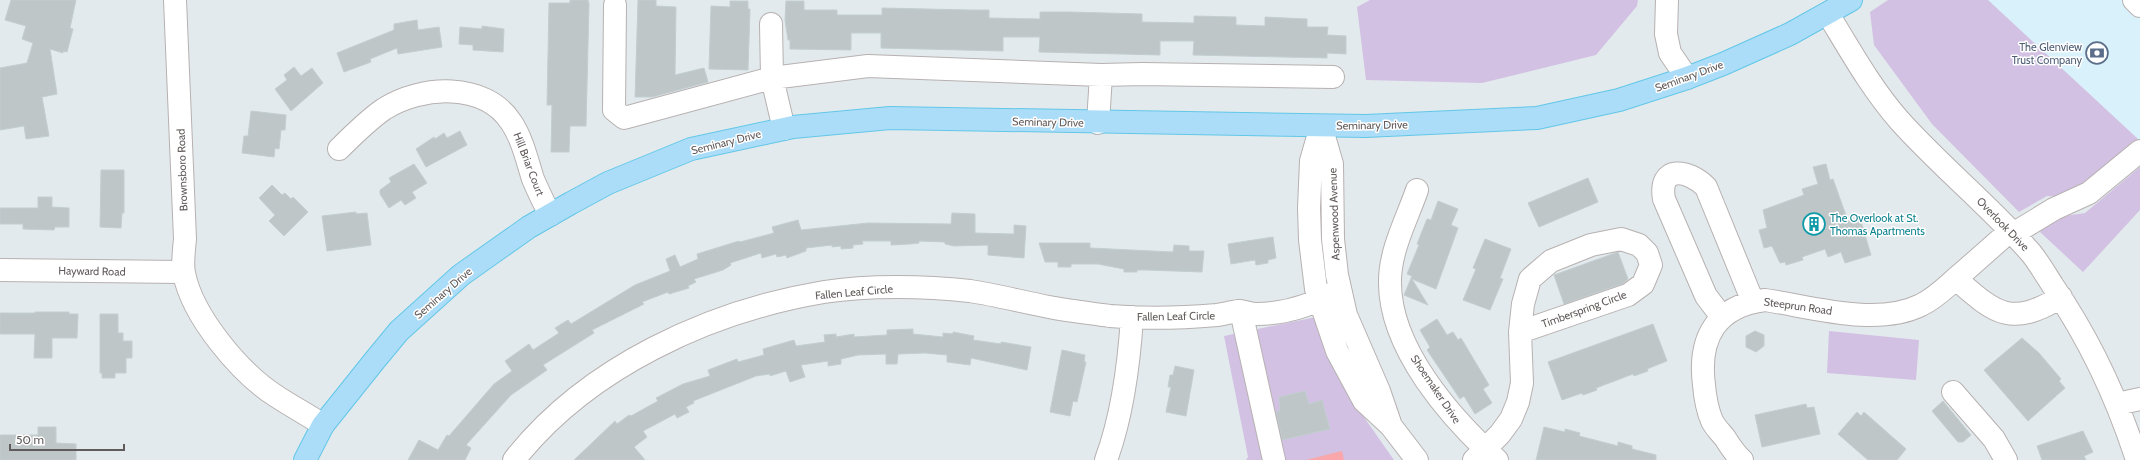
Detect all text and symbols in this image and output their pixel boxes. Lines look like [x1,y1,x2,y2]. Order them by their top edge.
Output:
place label: The Glenview Trust Company [2012,40,2082,67]
bank icon: The Glenview Trust Company [2084,40,2110,66]
street label: Seminary Drive [1653,57,1725,95]
street label: Seminary Drive [1012,114,1084,130]
street label: Seminary Drive [1336,117,1408,133]
street label: Seminary Drive [690,126,763,157]
street label: Brownsboro Road [174,129,190,211]
street label: Hill Briar Court [510,130,548,198]
street label: Aspenwood Avenue [1325,167,1343,261]
street label: Overlook Drive [1974,194,2032,254]
building icon: The Overlook at St. Thomas Apartments [1801,211,1827,237]
place label: The Overlook at St. Thomas Apartments [1830,211,1925,238]
street label: Hayward Road [58,263,126,279]
street label: Seminary Drive [411,264,475,322]
street label: Fallen Leaf Circle [814,282,894,302]
street label: Timberspring Circle [1540,287,1629,331]
street label: Steeprun Road [1763,294,1833,318]
street label: Fallen Leaf Circle [1137,308,1216,324]
street label: Shoemaker Drive [1408,352,1464,426]
scale bar [10,426,124,452]
text: 50 m [16,432,44,447]

